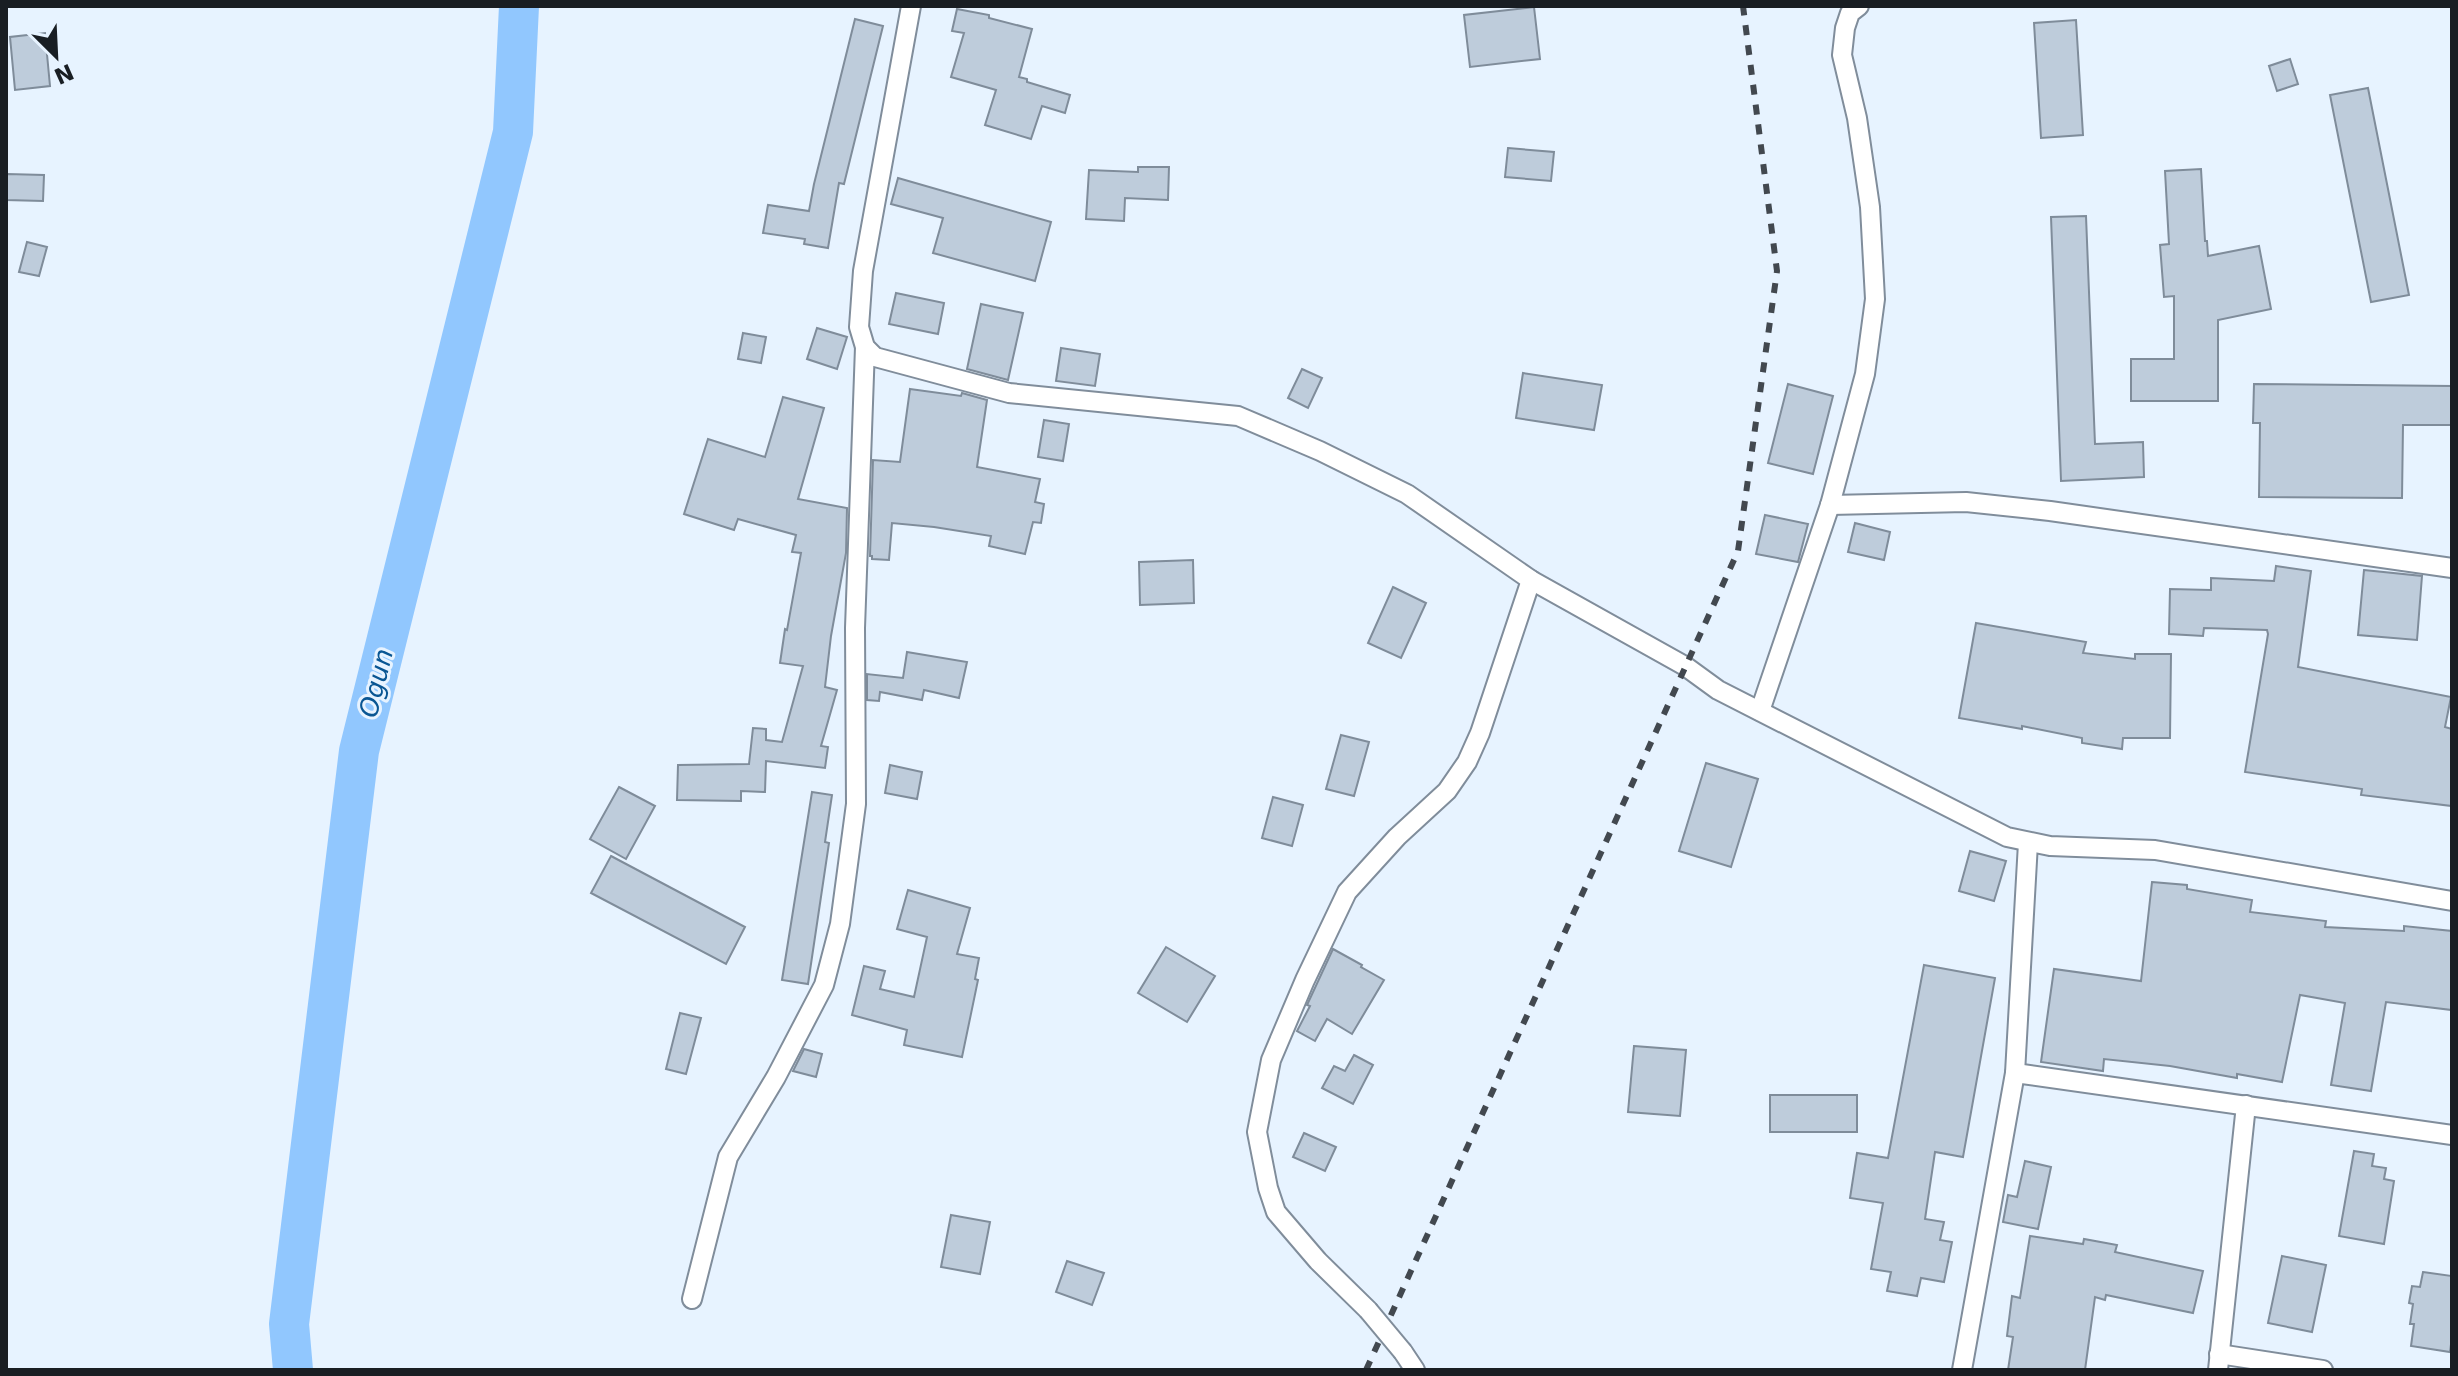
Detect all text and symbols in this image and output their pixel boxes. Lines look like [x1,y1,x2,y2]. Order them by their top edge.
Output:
north arrow [16,16,96,96]
text: N [50,59,77,89]
water label: Ogun [353,645,399,721]

